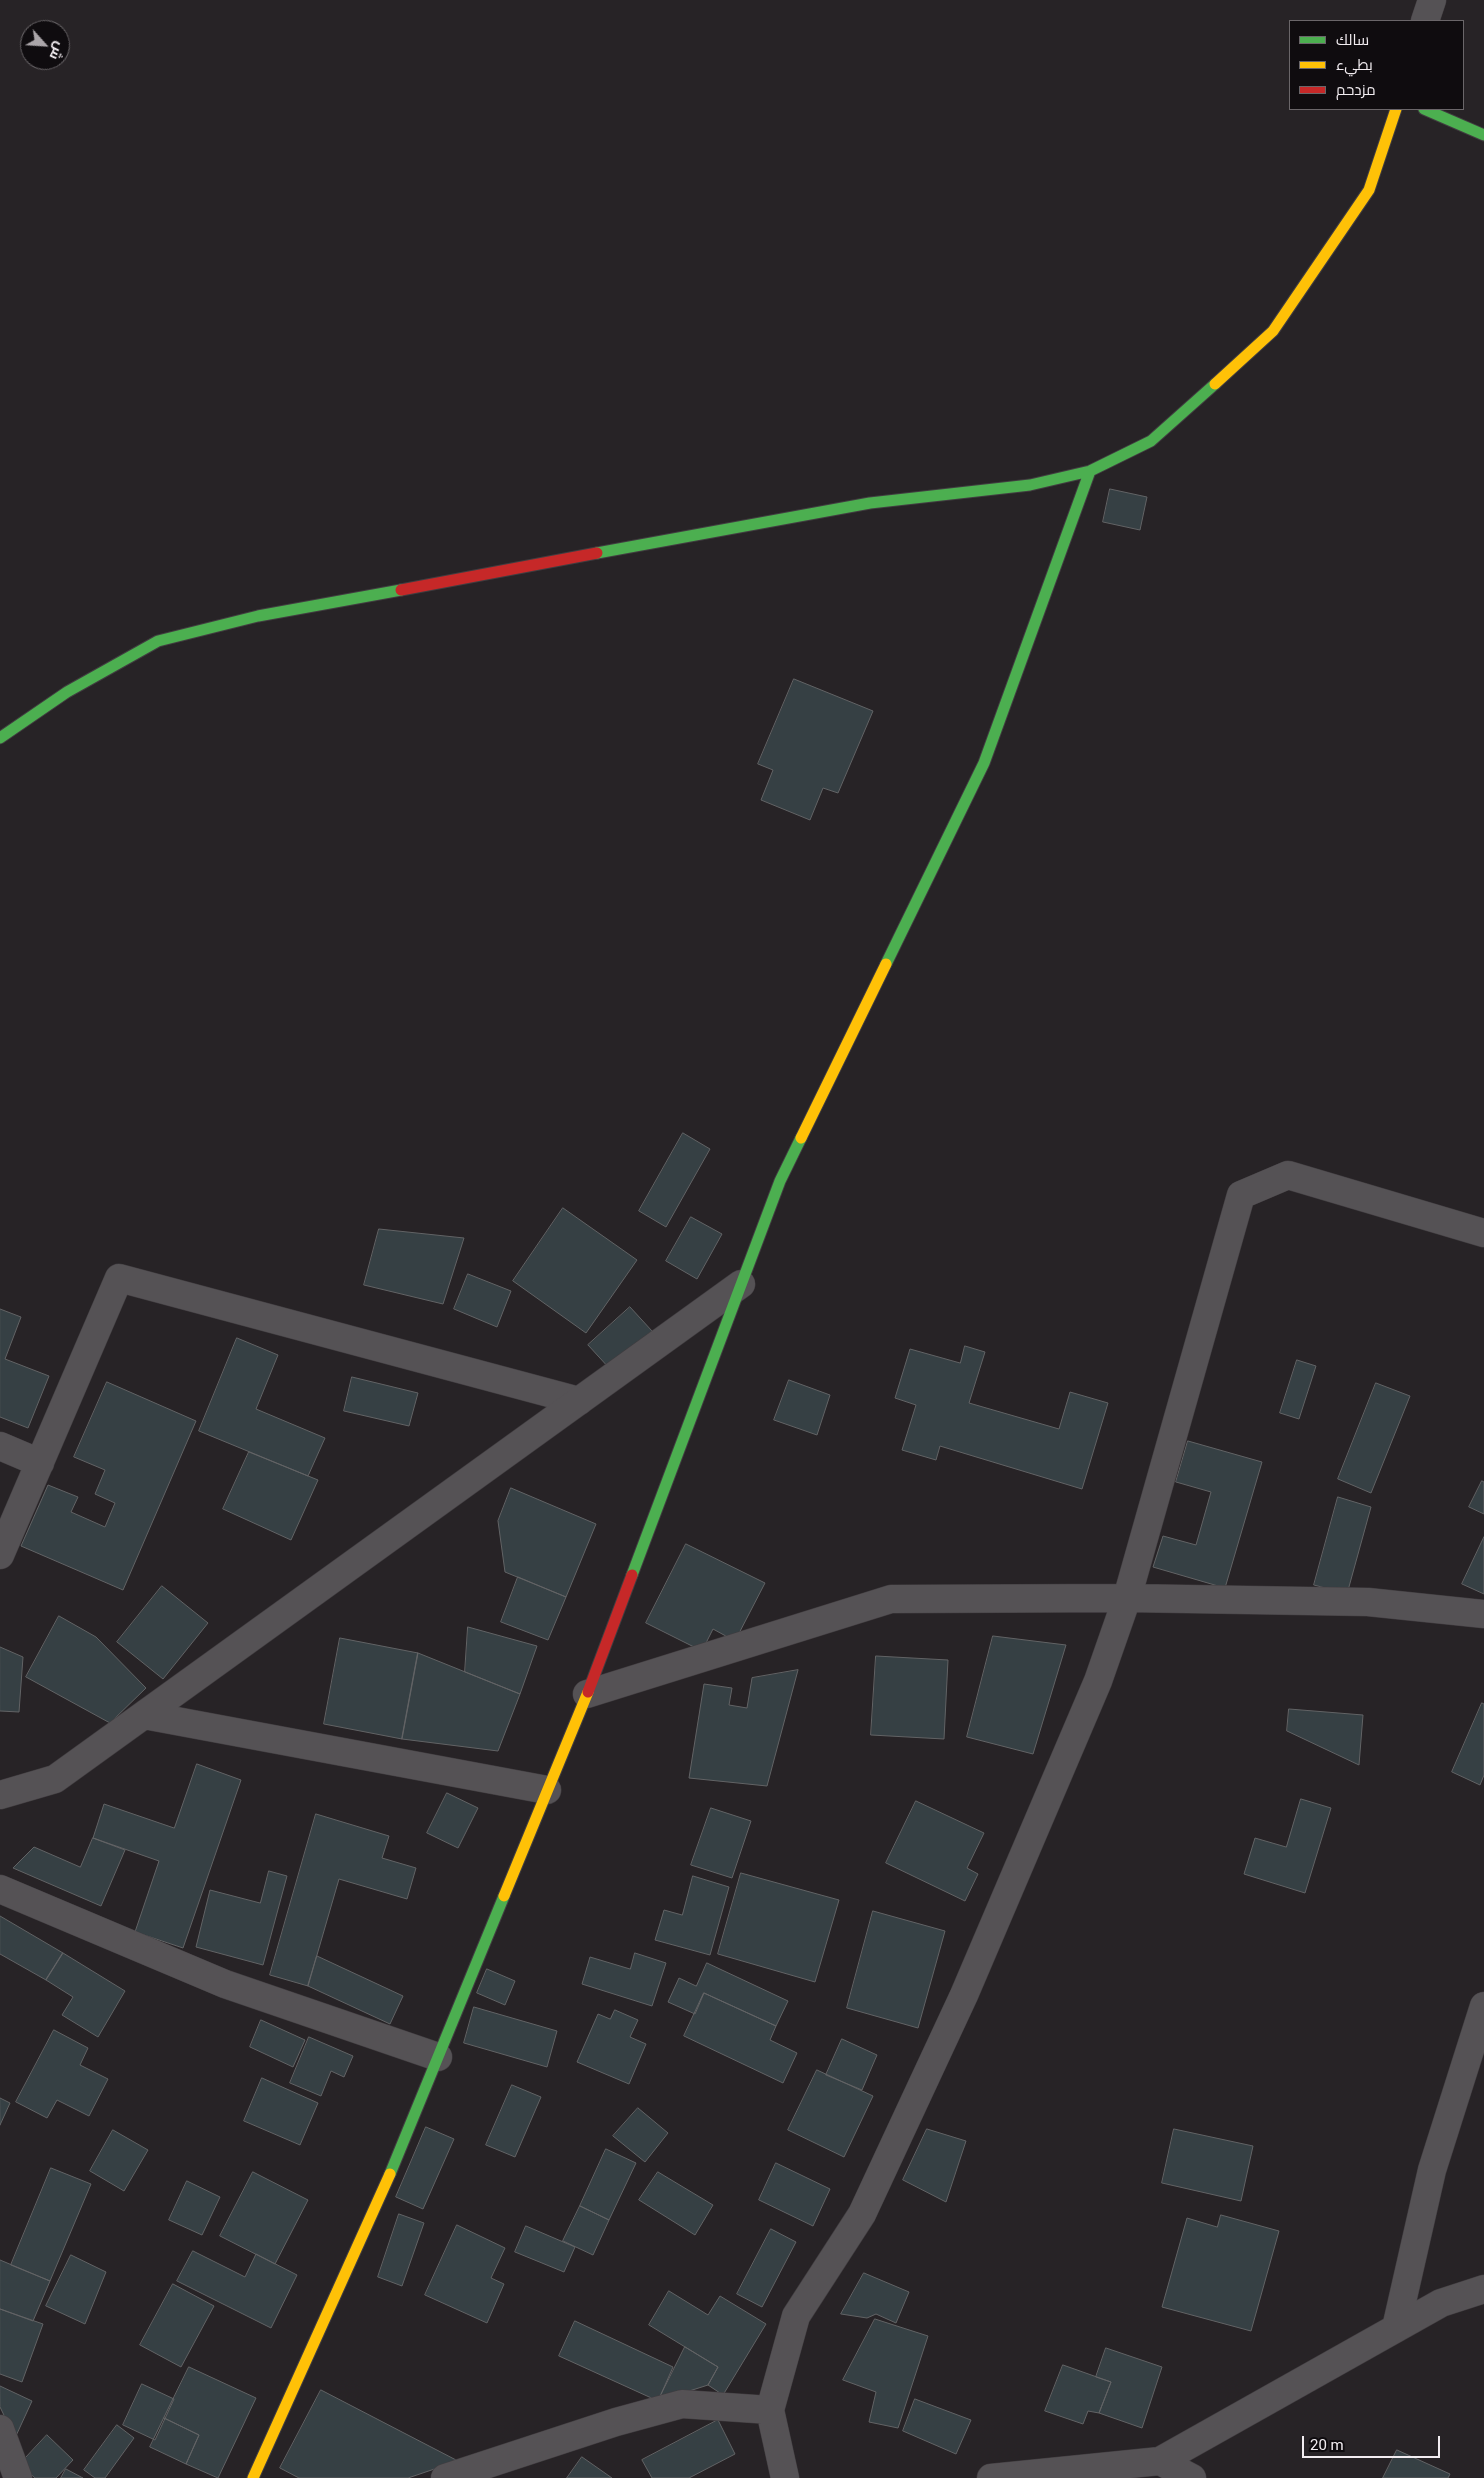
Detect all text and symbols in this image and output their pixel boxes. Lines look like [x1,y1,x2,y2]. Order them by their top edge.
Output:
north arrow [20,20,70,70]
legend [1289,20,1464,110]
text: سالك [1336,31,1369,49]
text: ش [46,40,69,63]
text: بطيء [1336,56,1373,74]
text: مزدحم [1336,81,1376,99]
scale bar [1304,2426,1442,2458]
text: 20 m [1310,2436,1344,2454]

